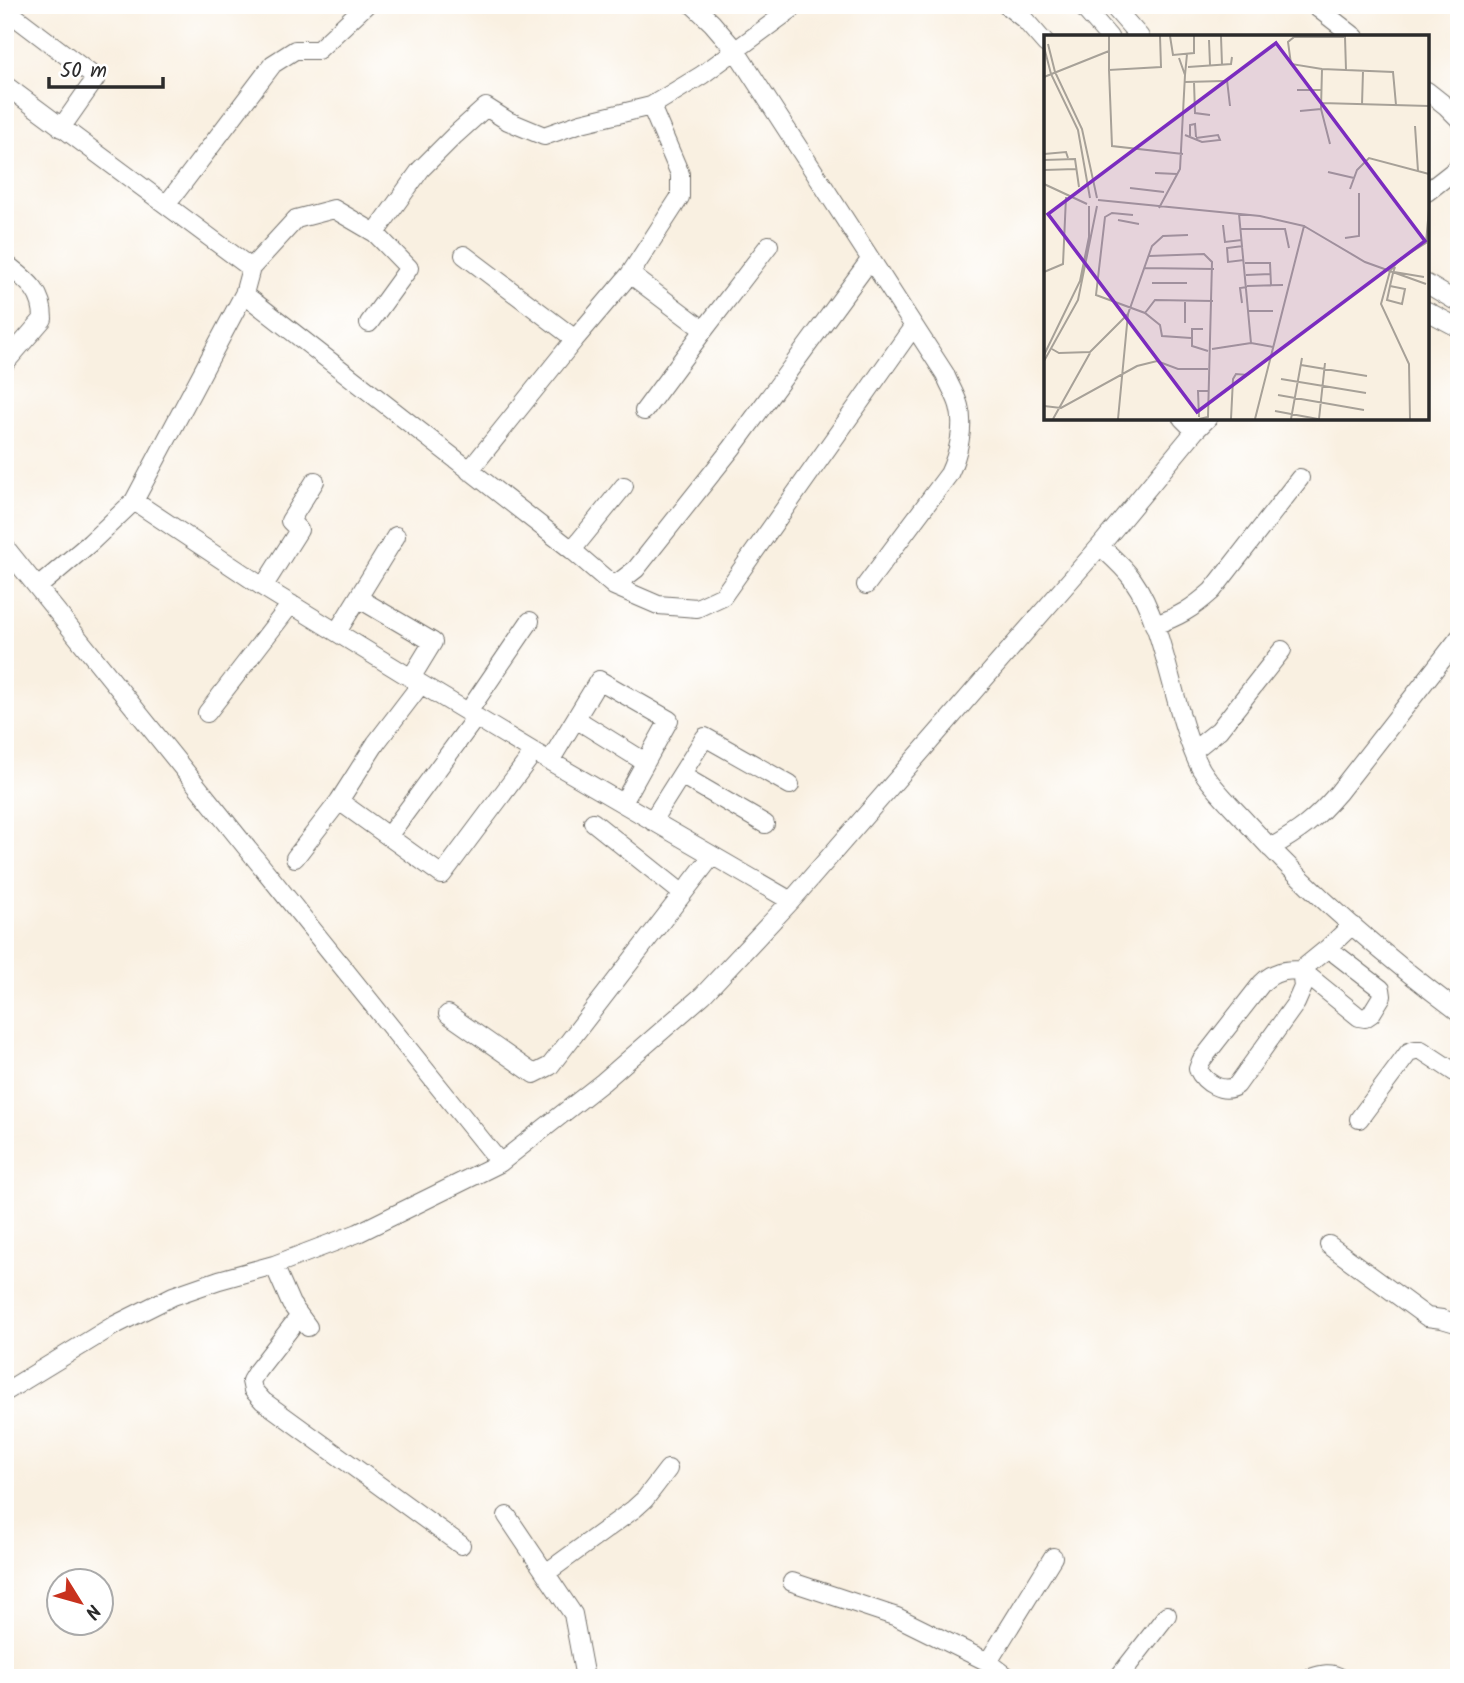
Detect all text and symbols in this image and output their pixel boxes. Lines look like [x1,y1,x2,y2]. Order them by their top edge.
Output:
inset map [1044,35,1429,420]
scale bar [49,46,163,90]
text: 50 m [60,55,107,88]
north arrow [46,1568,116,1638]
text: N [76,1597,108,1625]

